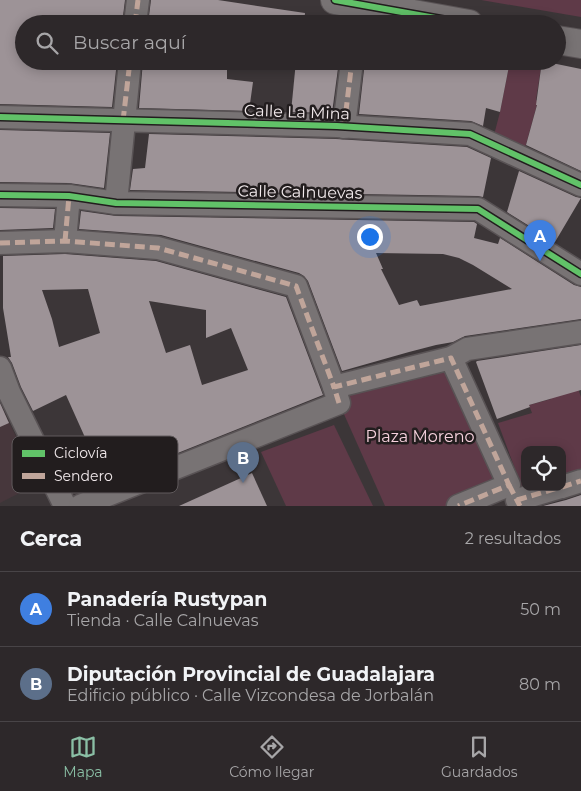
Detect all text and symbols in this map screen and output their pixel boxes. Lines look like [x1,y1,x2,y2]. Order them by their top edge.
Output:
search box [15,15,566,70]
icon: search [33,29,61,57]
text: Buscar aquí [73,31,186,54]
street label: Calle La Mina [244,101,350,123]
street label: Calle Calnuevas [237,181,363,203]
pin: A [524,220,556,261]
your location [357,224,383,250]
park label: Plaza Moreno [365,427,475,446]
legend [12,436,178,493]
pin: B [227,442,259,483]
text: Ciclovía [54,444,107,462]
map controls [521,446,566,491]
button: locate [521,446,566,491]
text: Sendero [54,467,113,485]
text: Cerca [20,526,82,551]
text: 2 resultados [465,529,561,548]
text: Panadería Rustypan [67,588,267,611]
text: A [30,600,42,619]
text: 50 m [520,600,561,619]
text: Tienda · Calle Calnuevas [67,611,258,630]
text: Diputación Provincial de Guadalajara [67,663,435,686]
text: B [30,675,42,694]
text: 80 m [519,675,561,694]
text: Edificio público · Calle Vizcondesa de Jorbalán [67,686,434,705]
tab: Mapa [63,733,103,781]
tab: Cómo llegar [229,733,314,781]
tab: Guardados [441,733,518,781]

